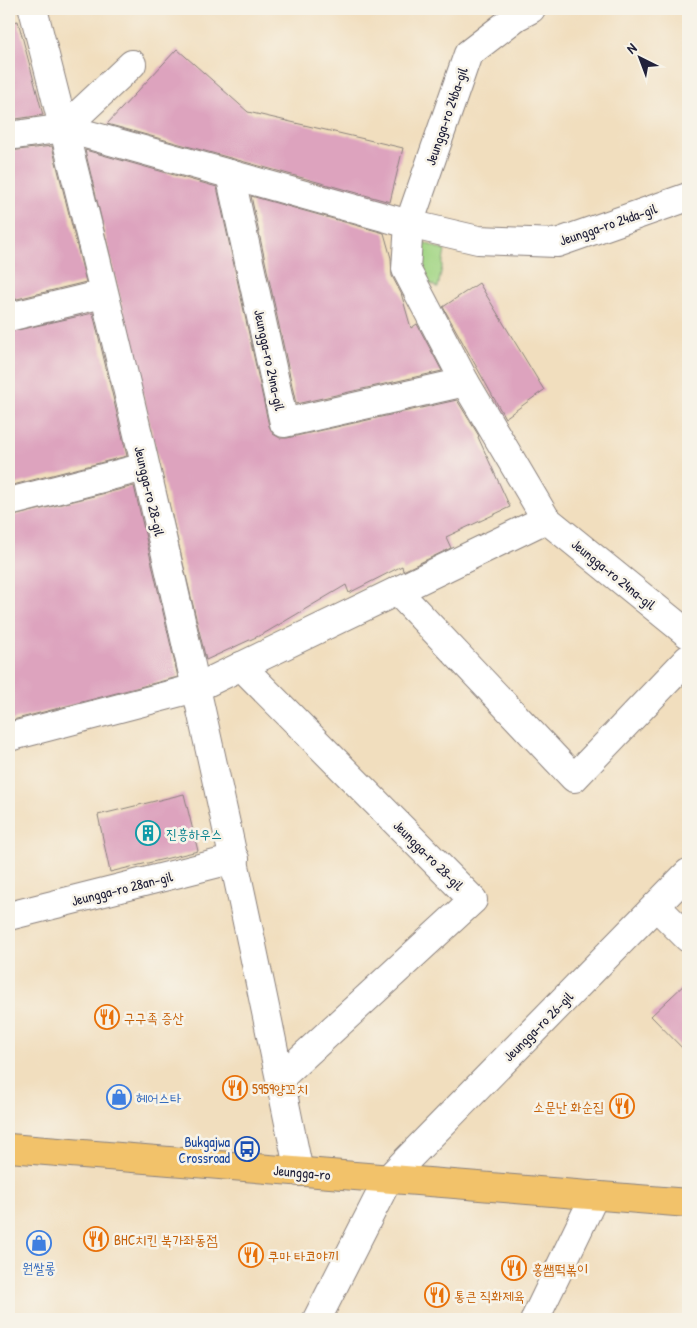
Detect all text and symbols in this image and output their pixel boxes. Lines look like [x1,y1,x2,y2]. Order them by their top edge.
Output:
north arrow [614,32,664,82]
text: N [622,38,640,58]
street label: Jeungga-ro 24ba-gil [420,64,473,168]
street label: Jeungga-ro 24da-gil [557,198,660,251]
street label: Jeungga-ro 24na-gil [249,308,290,413]
street label: Jeungga-ro 28-gil [129,444,170,538]
street label: Jeungga-ro 24na-gil [567,534,660,615]
street label: Jeungga-ro 28-gil [389,816,468,895]
building icon: 진흥하우스 [135,820,161,846]
place label: 진흥하우스 [166,824,222,843]
street label: Jeungga-ro 28an-gil [69,866,175,911]
street label: Jeungga-ro 26-gil [499,987,578,1066]
restaurant icon: 구구족 증산 [94,1004,120,1030]
place label: 구구족 증산 [124,1008,184,1027]
restaurant icon: 5959양꼬치 [222,1075,248,1101]
place label: 5959양꼬치 [252,1079,308,1098]
shop icon: 헤어스타 [106,1084,132,1110]
place label: 헤어스타 [136,1088,182,1107]
restaurant icon: 소문난 화순집 [609,1093,635,1119]
place label: 소문난 화순집 [533,1097,604,1116]
place label: Bukgajwa Crossroad [179,1132,231,1167]
bus stop icon: Bukgajwa Crossroad [234,1136,260,1162]
street label: Jeungga-ro [273,1160,332,1185]
restaurant icon: BHC치킨 북가좌동점 [83,1226,109,1252]
shop icon: 원쌀롱 [26,1230,52,1256]
place label: BHC치킨 북가좌동점 [114,1230,217,1249]
restaurant icon: 쿠마 타코야끼 [238,1242,264,1268]
place label: 쿠마 타코야끼 [268,1246,339,1265]
restaurant icon: 홍쌤떡볶이 [501,1255,527,1281]
place label: 원쌀롱 [22,1258,56,1277]
place label: 홍쌤떡볶이 [532,1259,588,1278]
restaurant icon: 통큰 직화제육 [424,1282,450,1308]
place label: 통큰 직화제육 [454,1286,525,1305]

